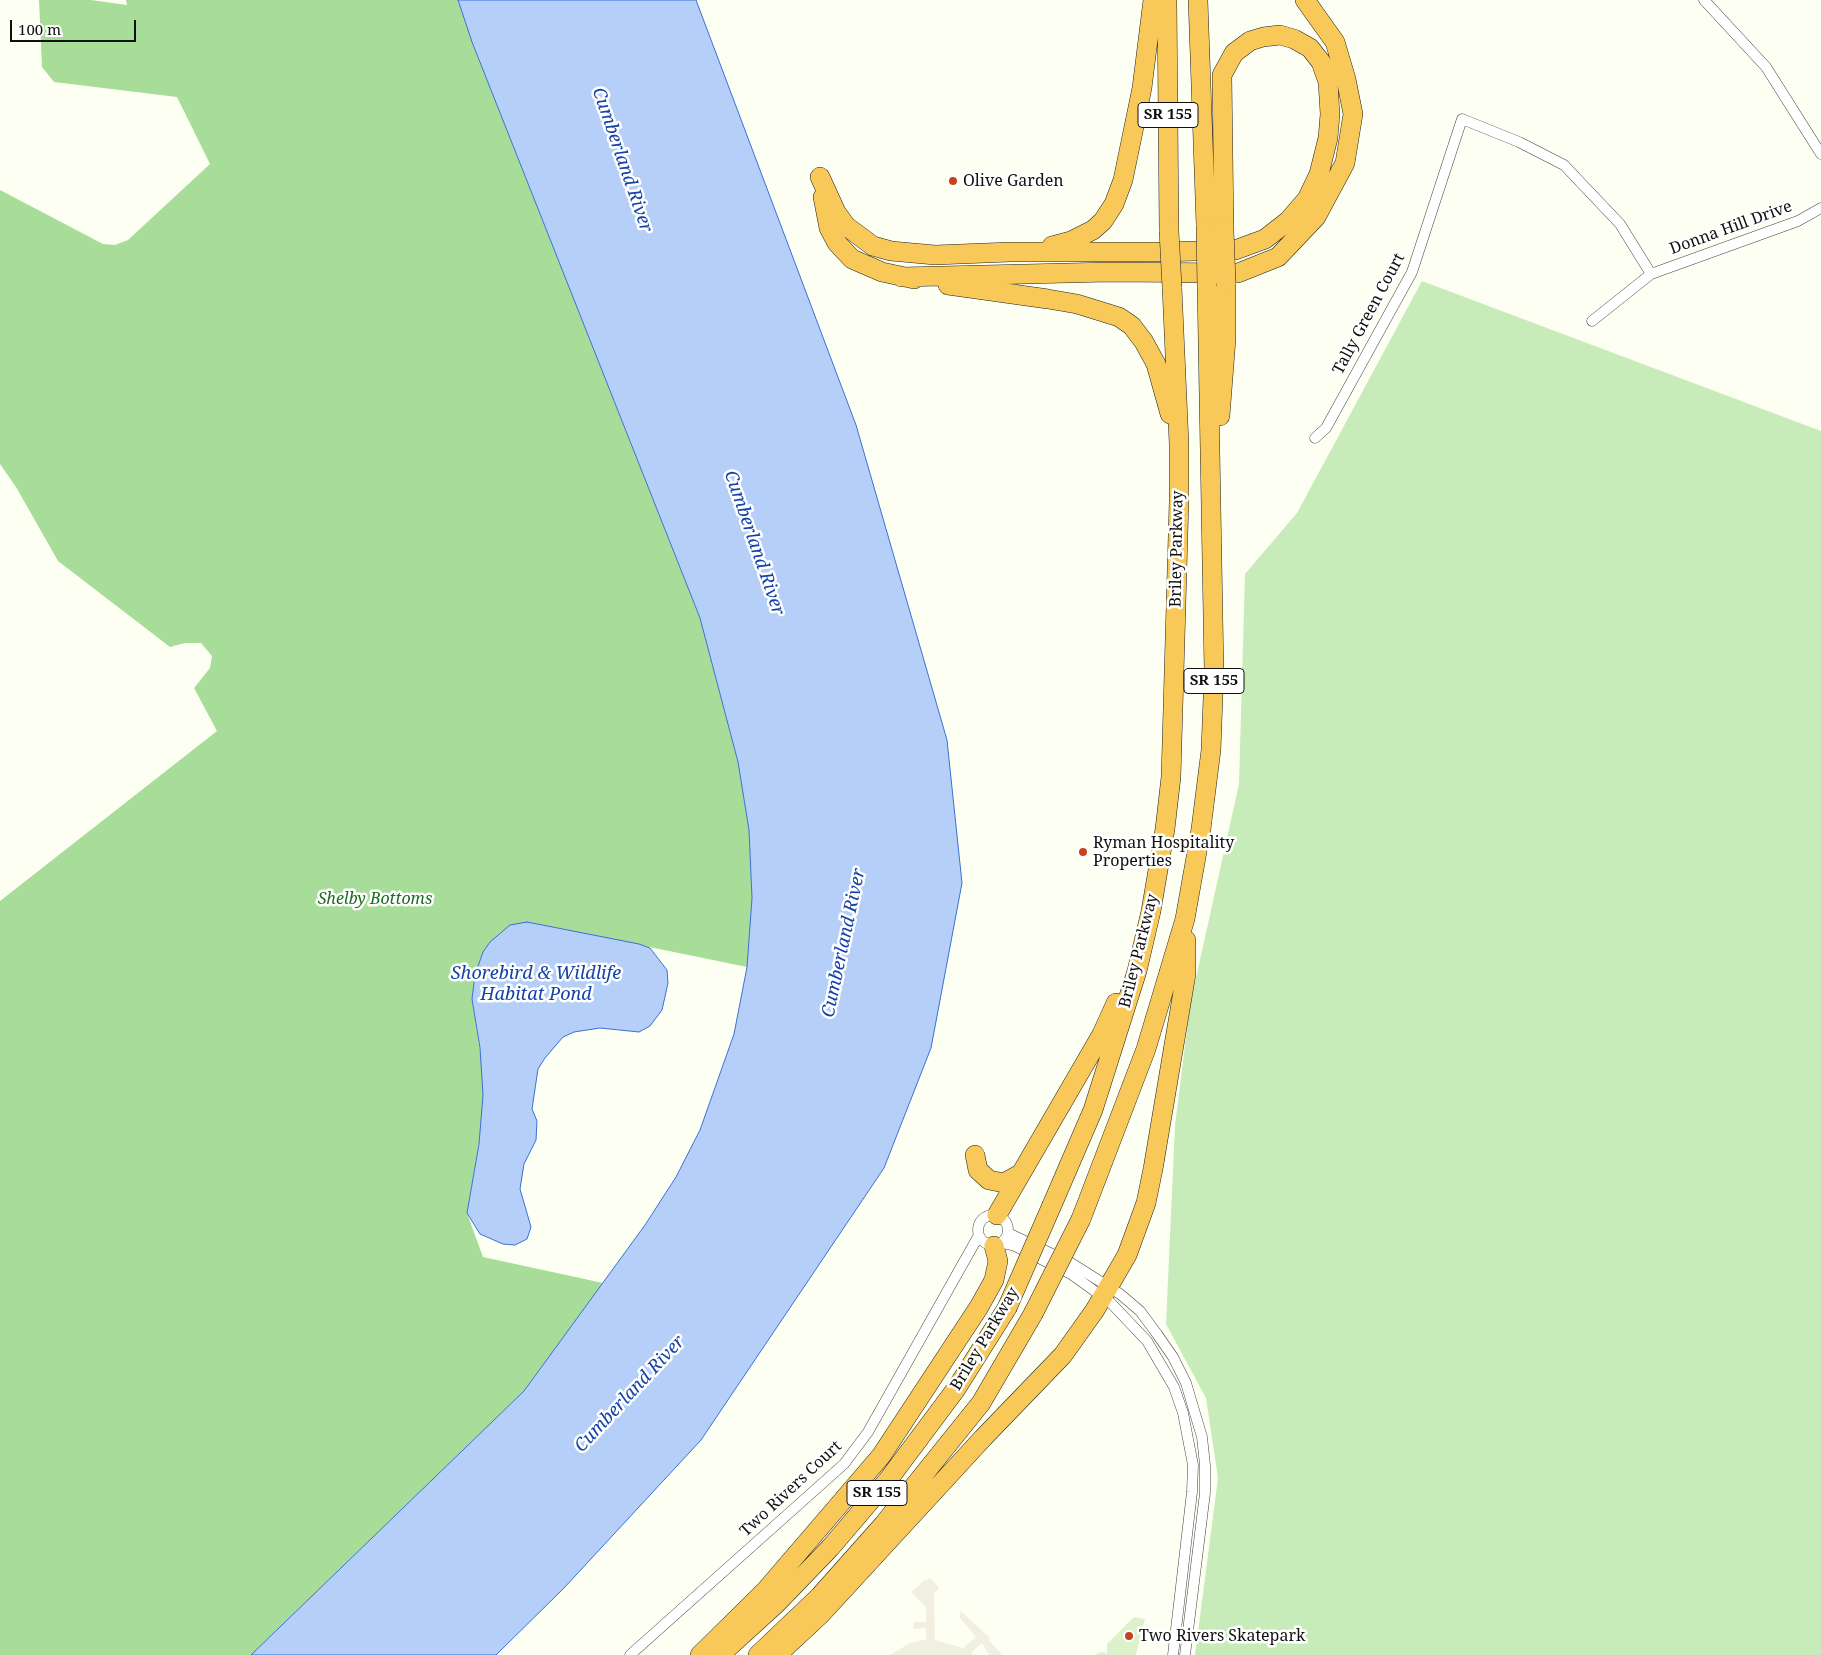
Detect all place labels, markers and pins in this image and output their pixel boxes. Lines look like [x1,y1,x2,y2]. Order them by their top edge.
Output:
place label: Olive Garden [963,171,1064,191]
marker: Olive Garden [947,175,959,187]
place label: Ryman Hospitality Properties [1093,833,1234,871]
marker: Ryman Hospitality Properties [1077,846,1089,858]
place label: Two Rivers Skatepark [1139,1626,1305,1646]
marker: Two Rivers Skatepark [1123,1630,1135,1642]

